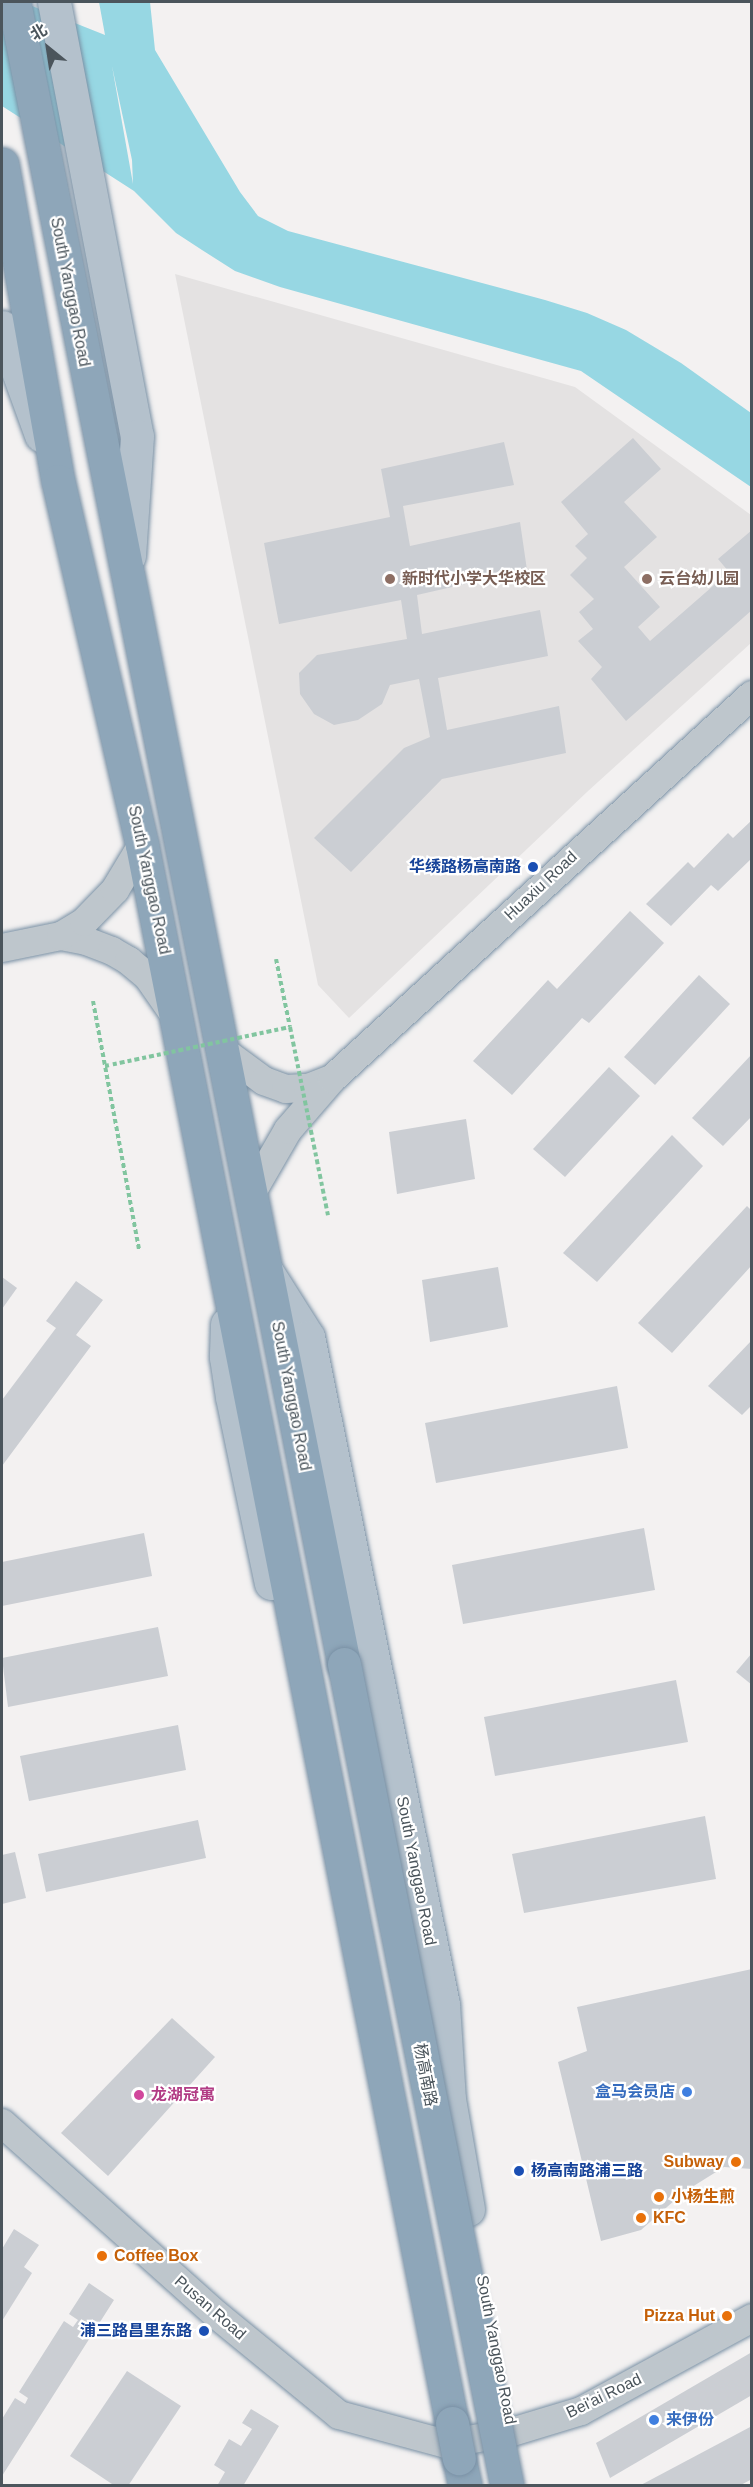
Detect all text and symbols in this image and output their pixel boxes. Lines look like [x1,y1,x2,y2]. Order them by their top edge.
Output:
north arrow [18,18,78,78]
text: 北 [28,21,50,43]
street label: South Yanggao Road [46,216,94,368]
place label: 新时代小学大华校区 [402,569,546,589]
place label: 云台幼儿园 [659,569,739,589]
marker: 新时代小学大华校区 [383,572,397,586]
marker: 云台幼儿园 [640,572,654,586]
street label: South Yanggao Road [124,804,174,956]
street label: Huaxiu Road [501,847,581,925]
place label: 华绣路杨高南路 [409,857,521,877]
marker: 华绣路杨高南路 [526,860,540,874]
street label: South Yanggao Road [267,1320,315,1472]
street label: South Yanggao Road [392,1795,440,1947]
street label: 杨高南路 [409,2042,441,2108]
place label: 盒马会员店 [595,2082,675,2102]
place label: 龙湖冠寓 [151,2085,215,2105]
marker: 盒马会员店 [680,2085,694,2099]
marker: 龙湖冠寓 [132,2088,146,2102]
place label: Subway [664,2152,724,2172]
marker: Subway [729,2155,743,2169]
place label: 杨高南路浦三路 [531,2161,643,2181]
marker: 杨高南路浦三路 [512,2164,526,2178]
place label: 小杨生煎 [671,2187,735,2207]
marker: 小杨生煎 [652,2190,666,2204]
place label: KFC [653,2208,686,2228]
marker: KFC [634,2211,648,2225]
place label: Coffee Box [114,2246,198,2266]
marker: Coffee Box [95,2249,109,2263]
street label: Pusan Road [170,2272,250,2344]
street label: South Yanggao Road [472,2274,520,2426]
place label: Pizza Hut [644,2306,715,2326]
marker: Pizza Hut [720,2309,734,2323]
place label: 浦三路昌里东路 [80,2321,192,2341]
marker: 浦三路昌里东路 [197,2324,211,2338]
street label: Bei'ai Road [563,2370,645,2422]
place label: 来伊份 [666,2410,714,2430]
marker: 来伊份 [647,2413,661,2427]

